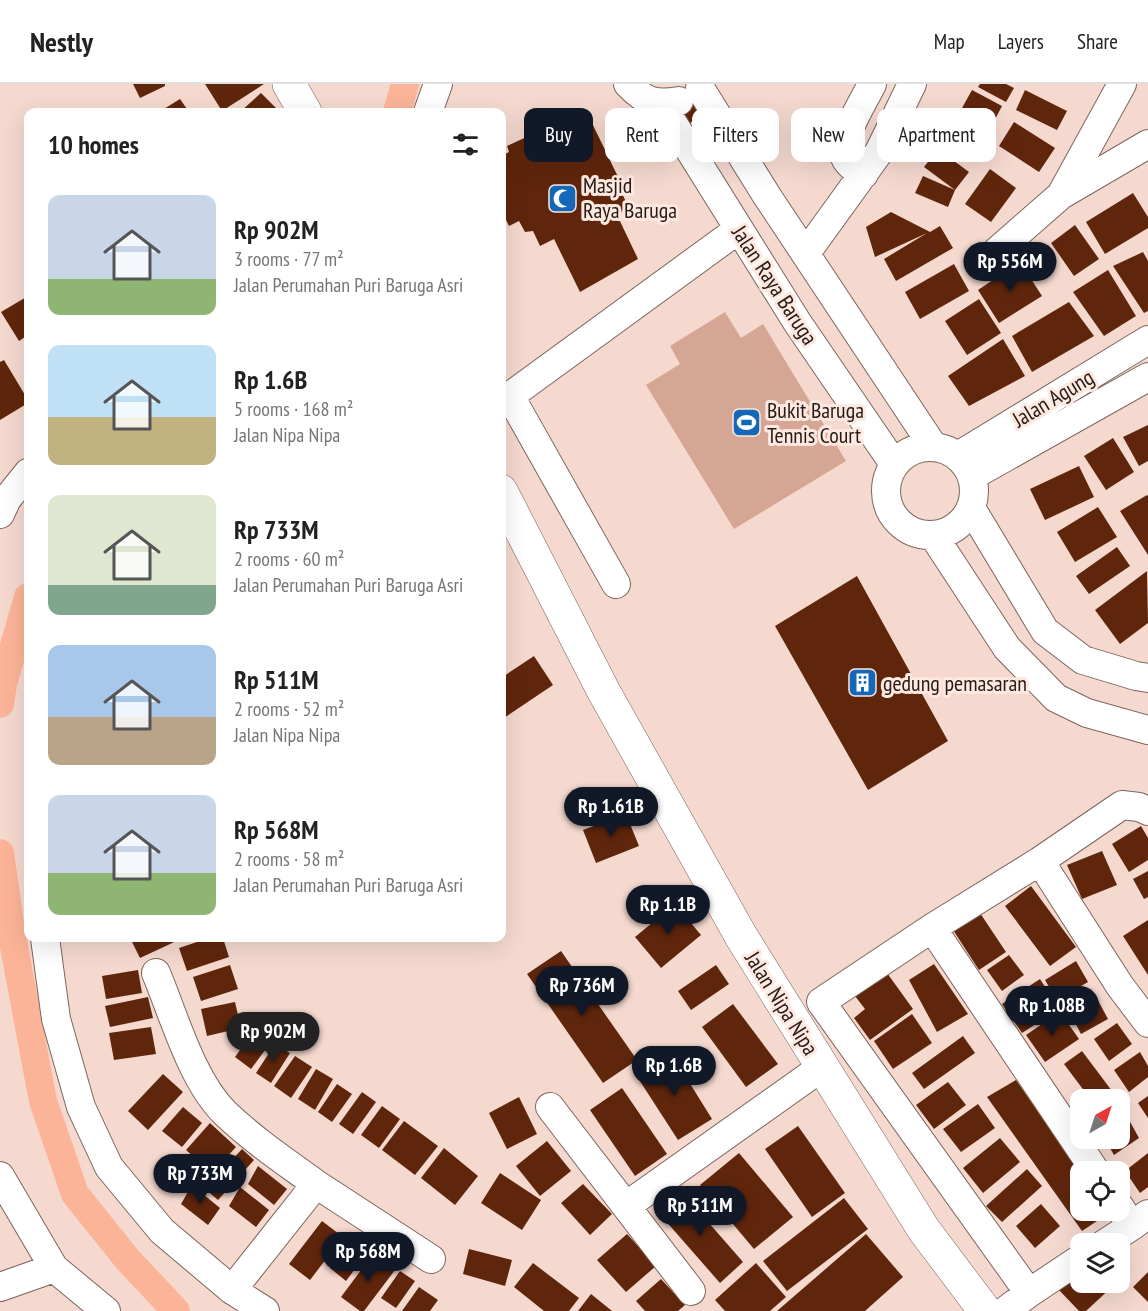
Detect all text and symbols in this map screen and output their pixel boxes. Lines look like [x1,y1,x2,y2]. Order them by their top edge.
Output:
text: Nestly [30,23,93,60]
text: Map [934,28,965,55]
text: Layers [998,28,1044,55]
text: Share [1077,28,1118,55]
chip: Buy [524,108,593,162]
chip: Rent [605,108,680,162]
chip: Filters [692,108,779,162]
chip: New [791,108,865,162]
chip: Apartment [877,108,996,162]
text: 10 homes [48,128,139,161]
icon: filters [449,128,482,161]
place label: Masjid Raya Baruga [583,171,677,224]
mosque icon: Masjid Raya Baruga [546,182,578,214]
text: Rp 902M [234,213,319,246]
icon: home [96,219,168,291]
street label: Jalan Raya Baruga [726,219,824,350]
pin: Rp 556M [955,242,1065,293]
text: 3 rooms · 77 m² [234,246,344,272]
text: Rp 556M [977,248,1043,274]
text: Jalan Perumahan Puri Baruga Asri [234,272,463,298]
text: Rp 1.6B [234,363,307,396]
street label: Jalan Agung [1006,363,1099,434]
icon: home [96,369,168,441]
text: 5 rooms · 168 m² [234,396,353,422]
place label: Bukit Baruga Tennis Court [767,396,864,449]
sports icon: Bukit Baruga Tennis Court [730,407,762,439]
text: Jalan Nipa Nipa [234,422,340,448]
text: Rp 733M [234,513,319,546]
icon: home [96,519,168,591]
text: 2 rooms · 60 m² [234,546,344,572]
text: Jalan Perumahan Puri Baruga Asri [234,572,463,598]
text: Rp 511M [234,663,319,696]
building icon: gedung pemasaran [846,667,878,699]
icon: home [96,669,168,741]
place label: gedung pemasaran [883,669,1027,697]
text: 2 rooms · 52 m² [234,696,344,722]
text: Jalan Nipa Nipa [234,722,340,748]
pin: Rp 1.61B [549,787,673,838]
text: Rp 1.61B [578,793,644,819]
text: Rp 568M [234,813,319,846]
icon: home [96,819,168,891]
text: 2 rooms · 58 m² [234,846,344,872]
text: Jalan Perumahan Puri Baruga Asri [234,872,463,898]
pin: Rp 1.1B [613,885,723,936]
text: Rp 1.1B [640,891,696,917]
street label: Jalan Nipa Nipa [739,945,825,1060]
pin: Rp 736M [527,966,637,1017]
text: Rp 736M [549,972,615,998]
pin: Rp 1.08B [990,986,1114,1037]
text: Rp 1.08B [1019,992,1085,1018]
pin: Rp 902M [218,1012,328,1063]
text: Rp 902M [240,1018,306,1044]
pin: Rp 1.6B [619,1046,729,1097]
text: Rp 1.6B [646,1052,702,1078]
north arrow [1070,1089,1130,1149]
map controls [1070,1089,1130,1293]
pin: Rp 733M [145,1154,255,1205]
text: Rp 733M [167,1160,233,1186]
button: locate [1070,1161,1130,1221]
pin: Rp 511M [645,1186,755,1237]
text: Rp 511M [667,1192,733,1218]
pin: Rp 568M [313,1232,423,1283]
button: layers [1070,1233,1130,1293]
text: Rp 568M [335,1238,401,1264]

